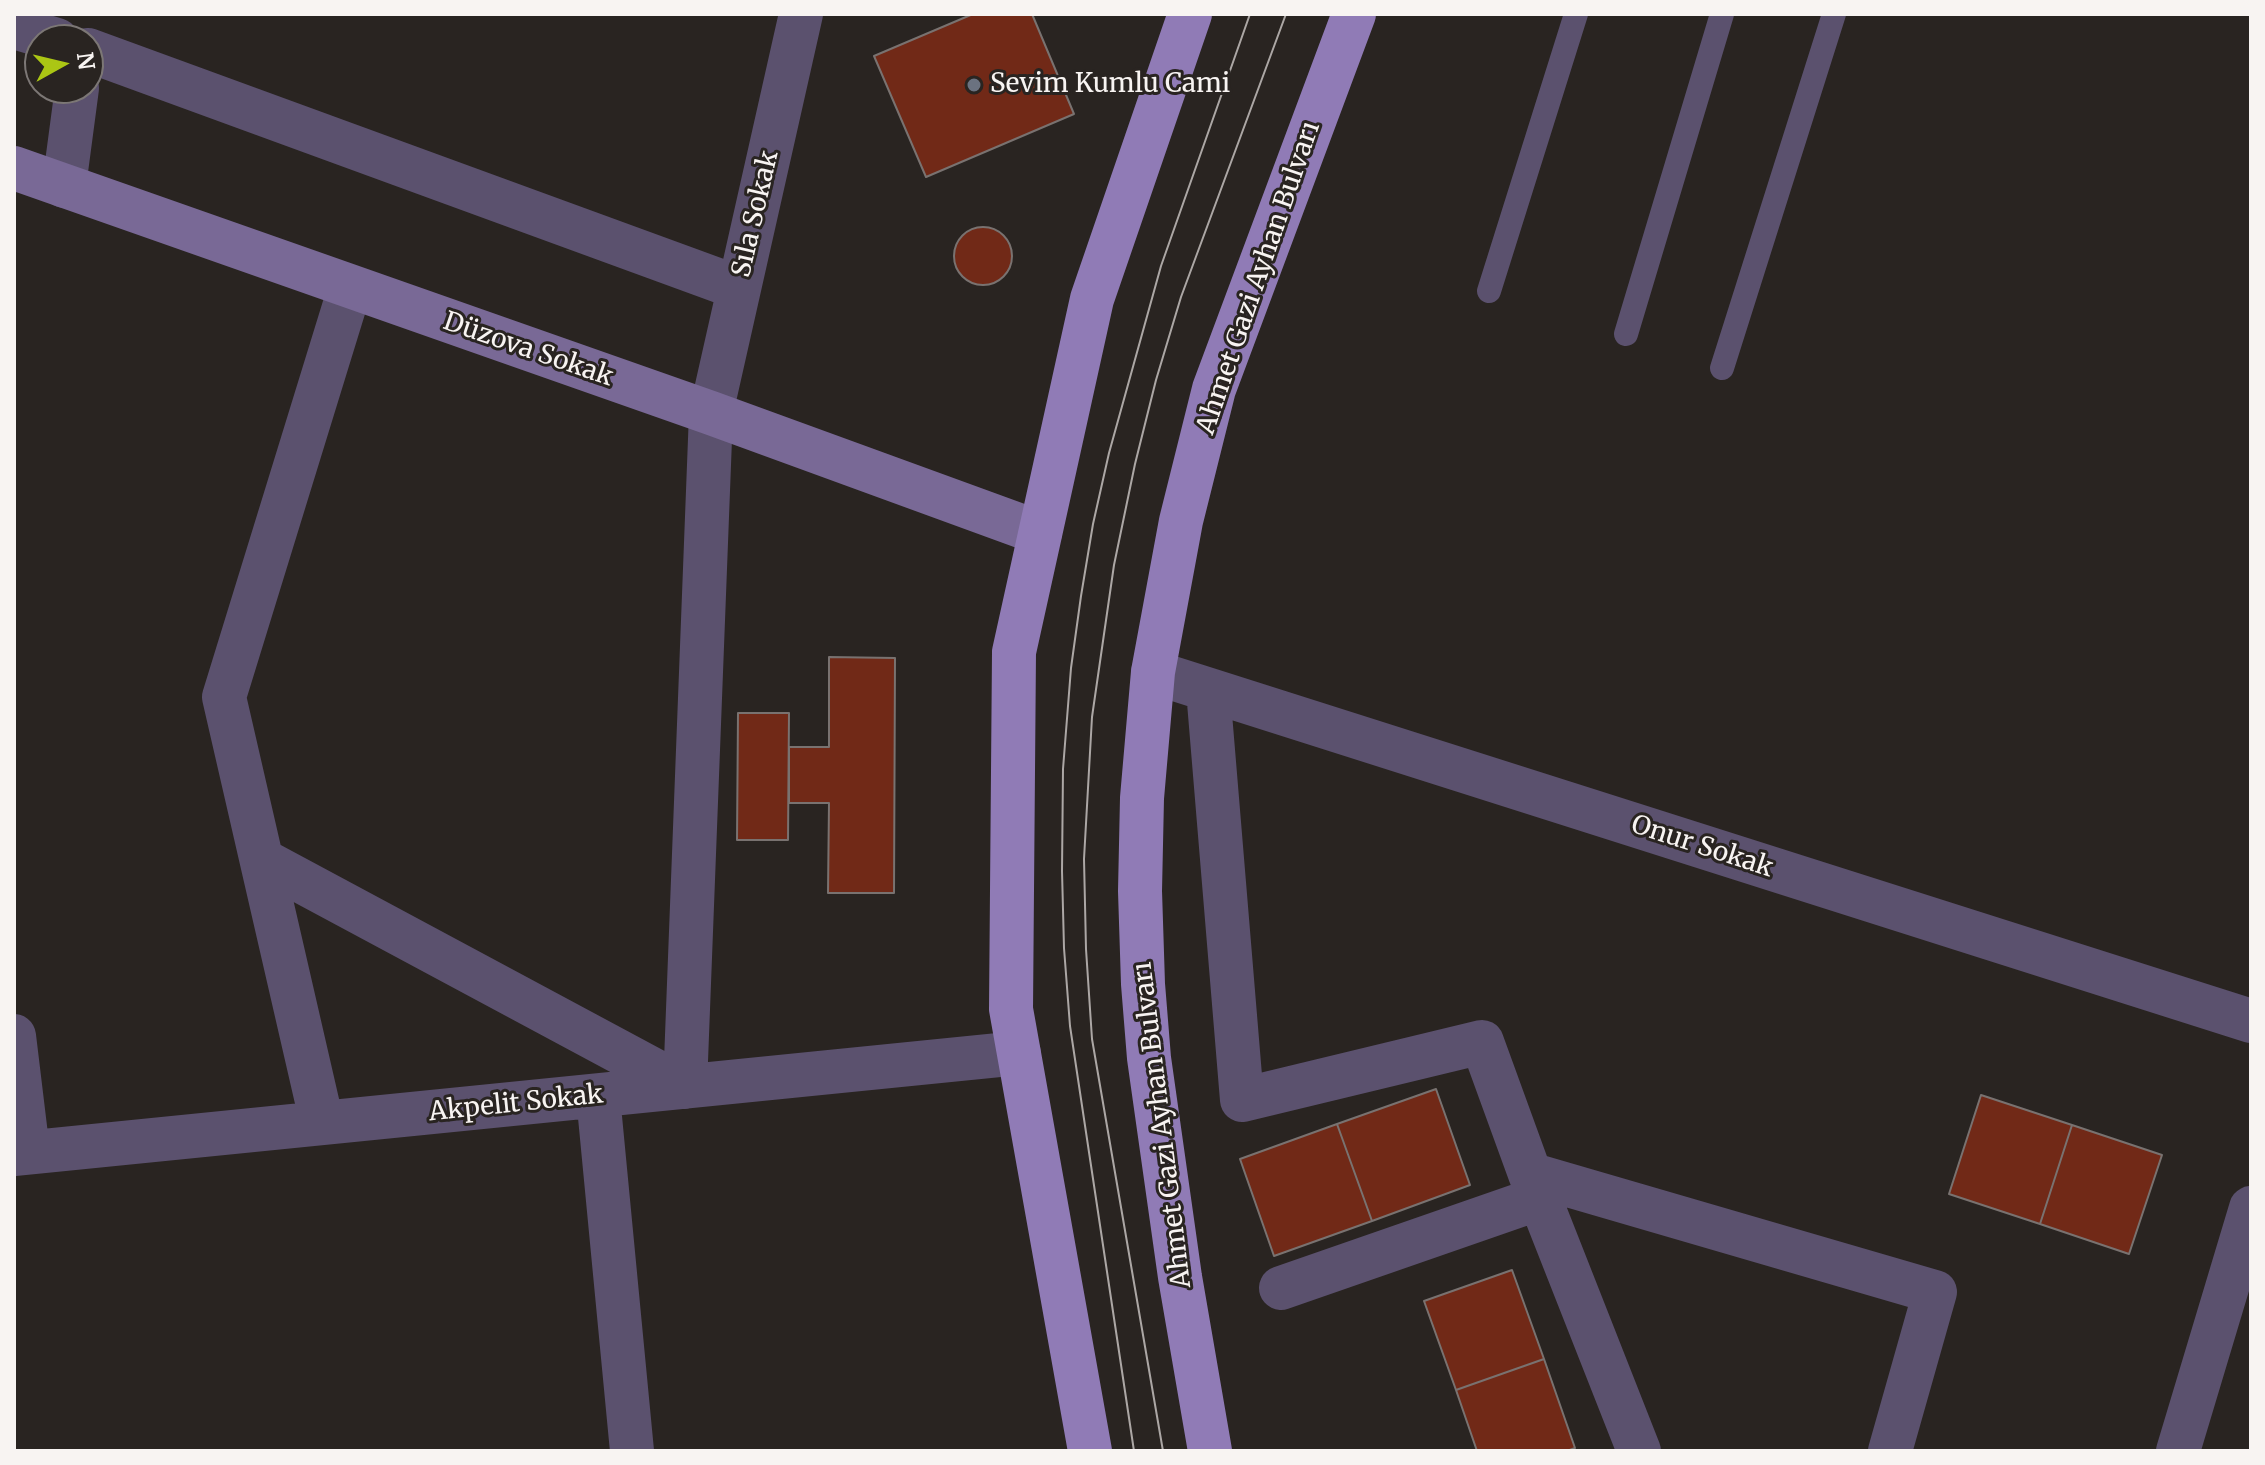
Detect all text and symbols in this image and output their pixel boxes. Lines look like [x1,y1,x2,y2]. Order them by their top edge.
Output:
north arrow [24,24,104,104]
text: N [71,50,101,71]
place label: Sevim Kumlu Cami [990,69,1230,101]
marker: Sevim Kumlu Cami [965,76,983,94]
street label: Ahmet Gazi Ayhan Bulvarı [1191,118,1327,438]
street label: Sıla Sokak [726,148,786,280]
street label: Düzova Sokak [439,306,617,394]
street label: Onur Sokak [1627,809,1777,885]
street label: Ahmet Gazi Ayhan Bulvarı [1128,960,1198,1290]
street label: Akpelit Sokak [427,1079,605,1129]

